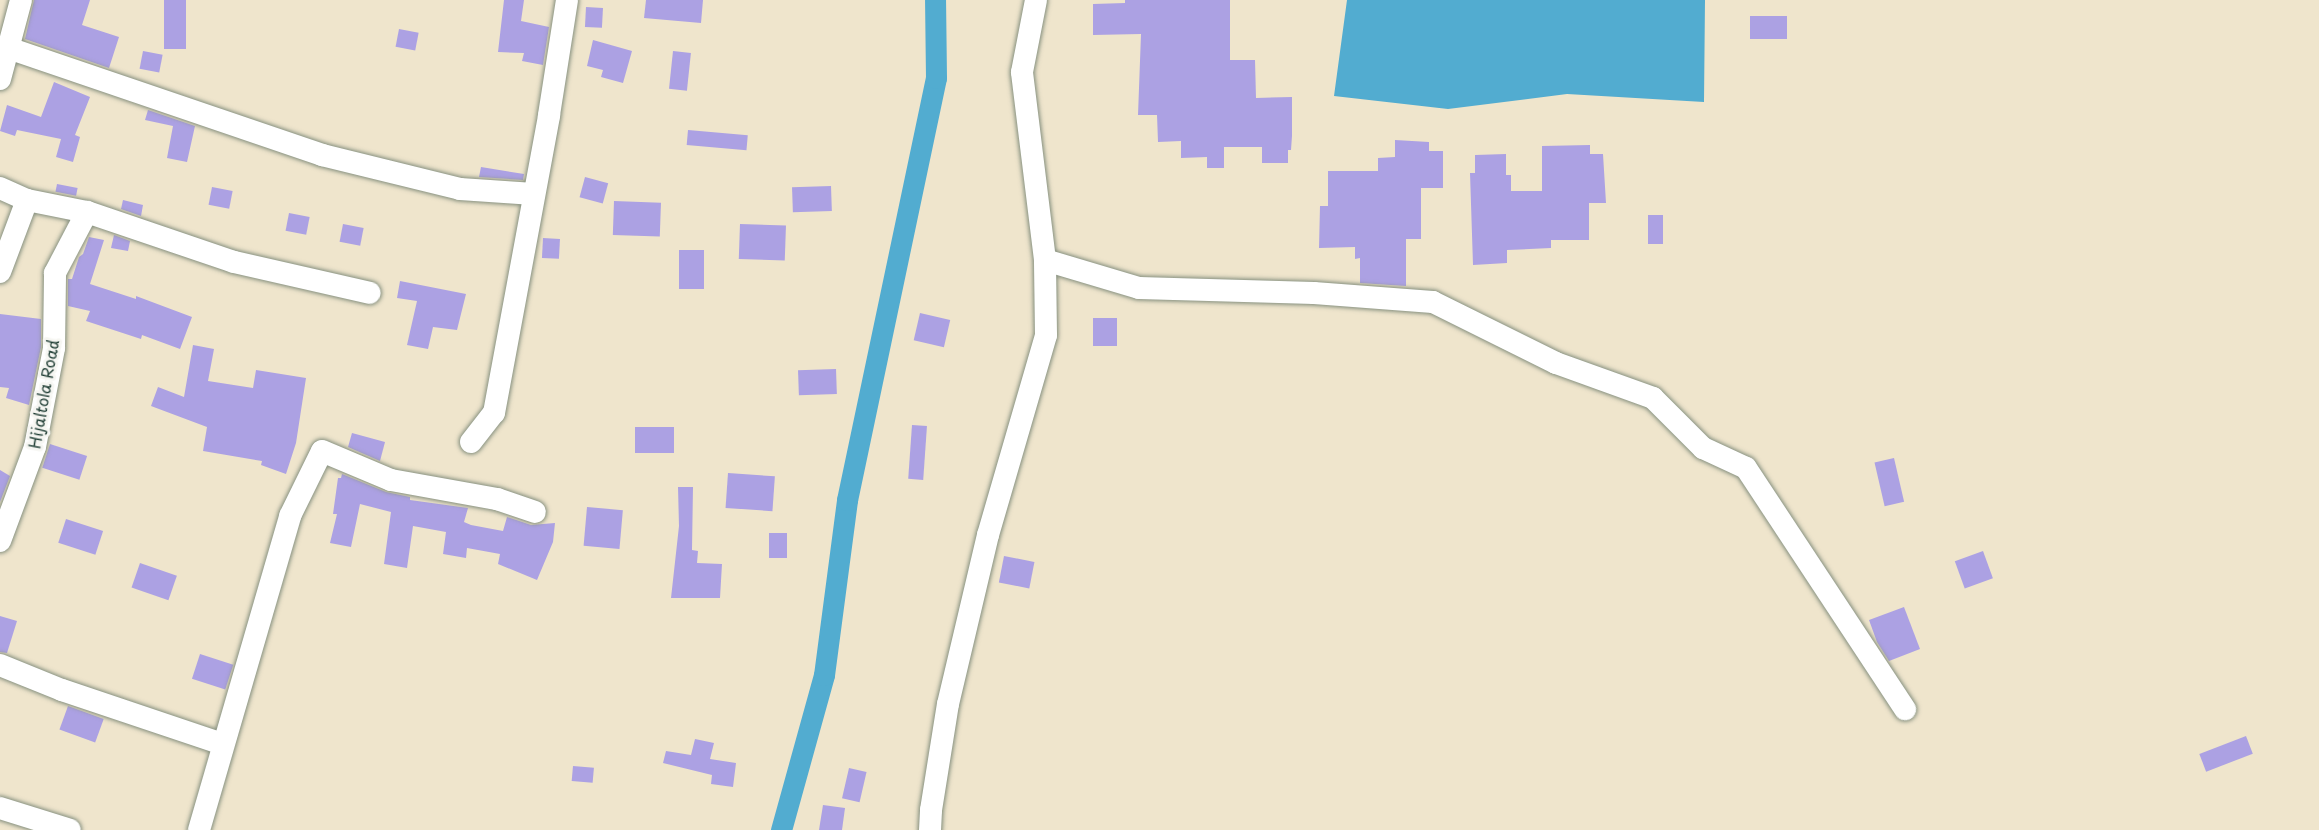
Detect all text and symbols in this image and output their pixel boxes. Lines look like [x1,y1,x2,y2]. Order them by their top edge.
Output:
street label: Hijaltola Road [24,338,62,450]

